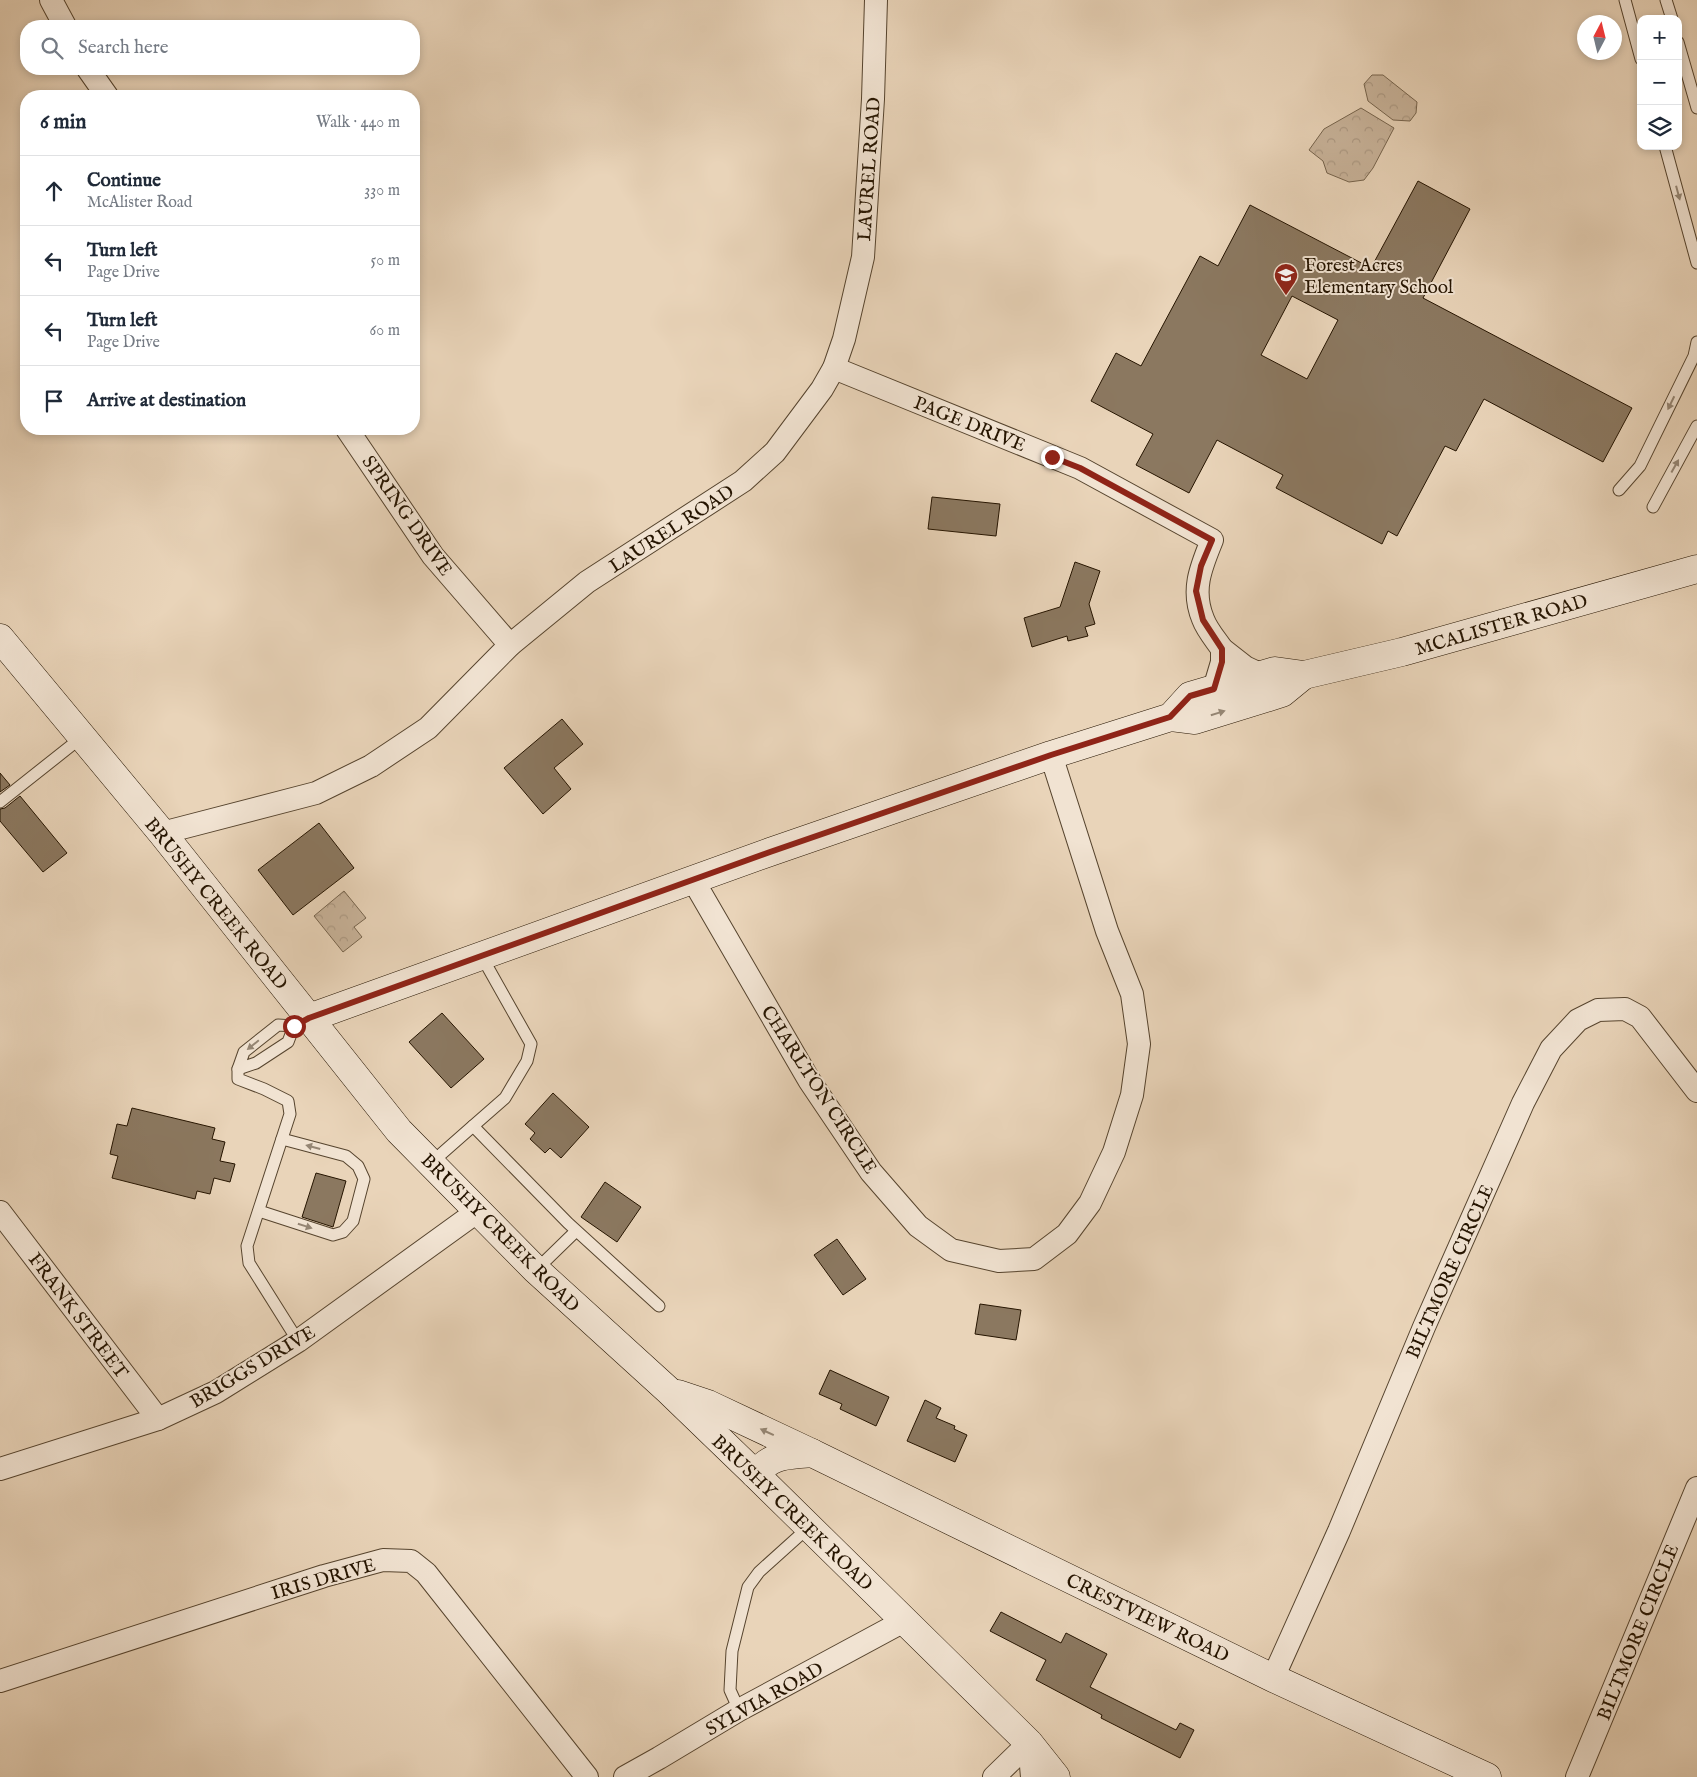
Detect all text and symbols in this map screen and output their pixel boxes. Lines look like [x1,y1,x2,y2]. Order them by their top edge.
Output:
north arrow [1577,15,1622,60]
map controls [1637,15,1682,150]
button: + [1637,15,1682,60]
search box [20,20,420,75]
icon: search [38,34,66,62]
text: Search here [78,36,169,60]
button: − [1637,60,1682,105]
street label: LAUREL ROAD [853,96,887,242]
button: layers [1637,105,1682,150]
text: 6 min [40,109,86,136]
text: Walk · 440 m [316,113,400,133]
text: Continue [87,169,161,193]
icon: ahead [40,177,68,205]
text: 330 m [364,181,400,201]
one-way arrow [1674,186,1682,201]
text: McAlister Road [87,193,192,213]
text: Turn left [87,239,158,263]
icon: left [40,247,68,275]
text: 50 m [371,251,400,271]
place label: Forest Acres Elementary School [1304,254,1454,300]
school or university icon: Forest Acres Elementary School [1273,262,1299,296]
text: Page Drive [87,263,160,283]
text: Turn left [87,309,158,333]
icon: left [40,317,68,345]
text: 60 m [370,321,400,341]
text: Page Drive [87,333,160,353]
icon: arrive [40,387,68,415]
text: Arrive at destination [87,389,246,413]
street label: PAGE DRIVE [910,392,1029,458]
one-way arrow [1667,396,1675,410]
route end [1041,446,1064,469]
street label: SPRING DRIVE [356,451,457,581]
one-way arrow [1671,459,1679,474]
street label: LAUREL ROAD [605,480,739,579]
street label: MCALISTER ROAD [1412,590,1591,662]
one-way arrow [1211,709,1226,717]
street label: BRUSHY CREEK ROAD [139,813,292,995]
street label: CHARLTON CIRCLE [755,1001,882,1179]
route start [283,1015,306,1038]
one-way arrow [247,1040,260,1051]
one-way arrow [306,1143,321,1151]
street label: BRUSHY CREEK ROAD [415,1149,584,1318]
street label: BILTMORE CIRCLE [1402,1181,1500,1363]
one-way arrow [298,1222,313,1230]
street label: FRANK STREET [22,1248,133,1384]
street label: BRIGGS DRIVE [186,1321,320,1415]
one-way arrow [760,1428,775,1437]
street label: BRUSHY CREEK ROAD [706,1430,877,1597]
street label: BILTMORE CIRCLE [1592,1541,1685,1724]
street label: IRIS DRIVE [268,1554,379,1606]
street label: CRESTVIEW ROAD [1062,1569,1233,1669]
street label: SYLVIA ROAD [702,1657,828,1742]

